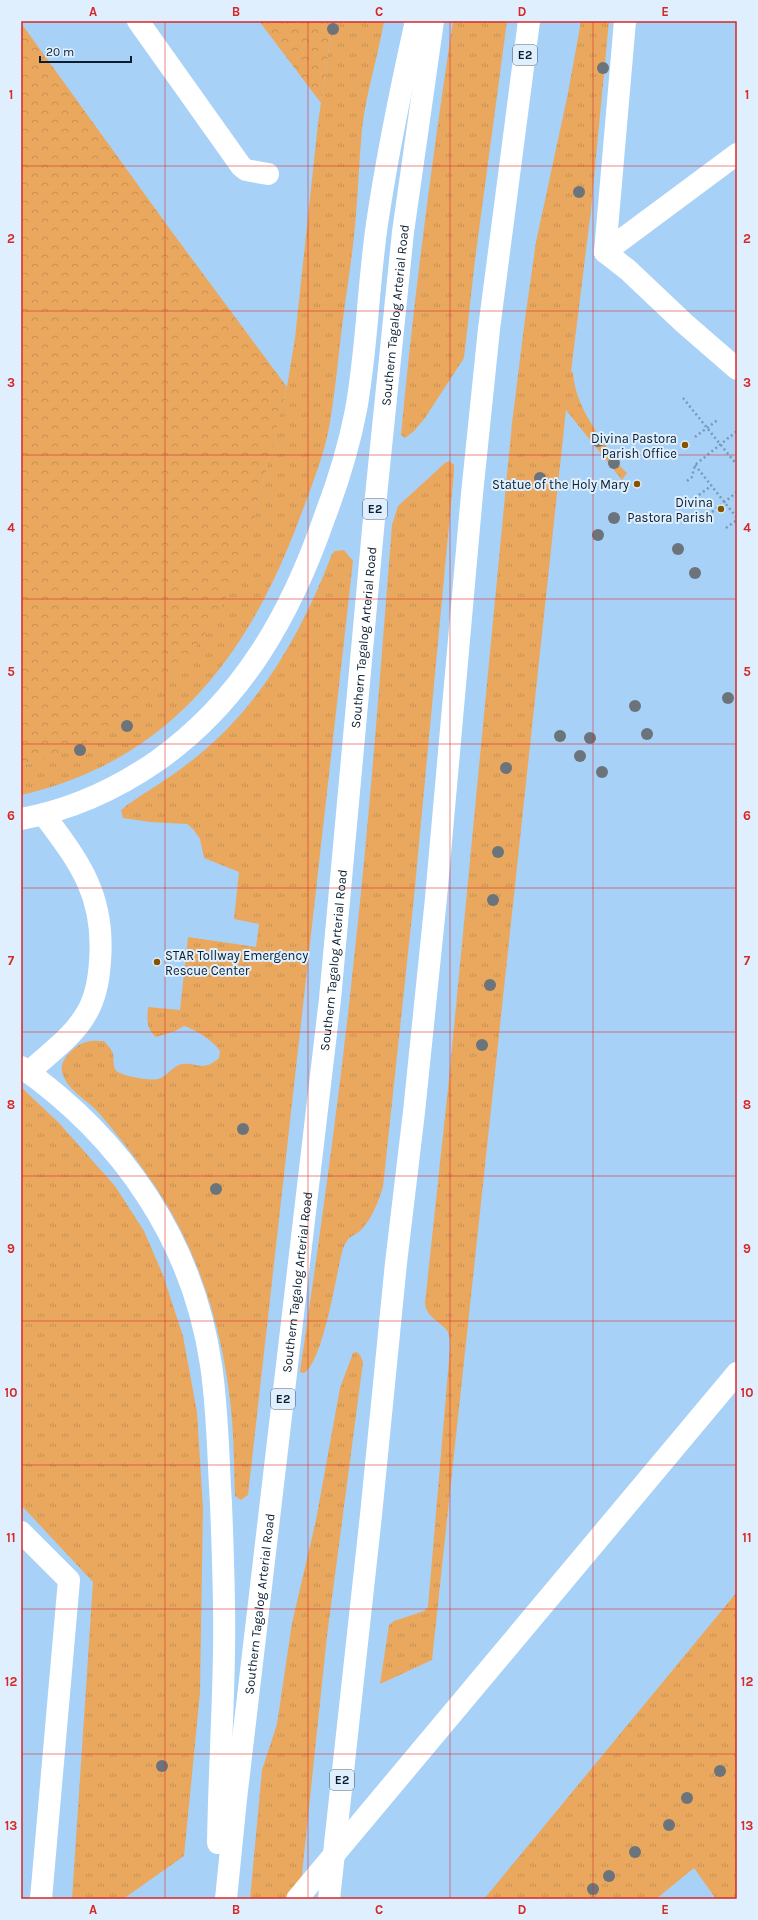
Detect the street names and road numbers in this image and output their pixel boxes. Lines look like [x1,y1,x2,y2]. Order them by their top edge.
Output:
road number: E2 [513,45,537,65]
street label: Southern Tagalog Arterial Road [378,223,412,407]
road number: E2 [363,499,387,519]
street label: Southern Tagalog Arterial Road [347,546,379,729]
street label: Southern Tagalog Arterial Road [316,869,349,1052]
street label: Southern Tagalog Arterial Road [279,1191,315,1374]
road number: E2 [271,1389,295,1409]
street label: Southern Tagalog Arterial Road [241,1512,277,1695]
road number: E2 [330,1770,354,1790]

